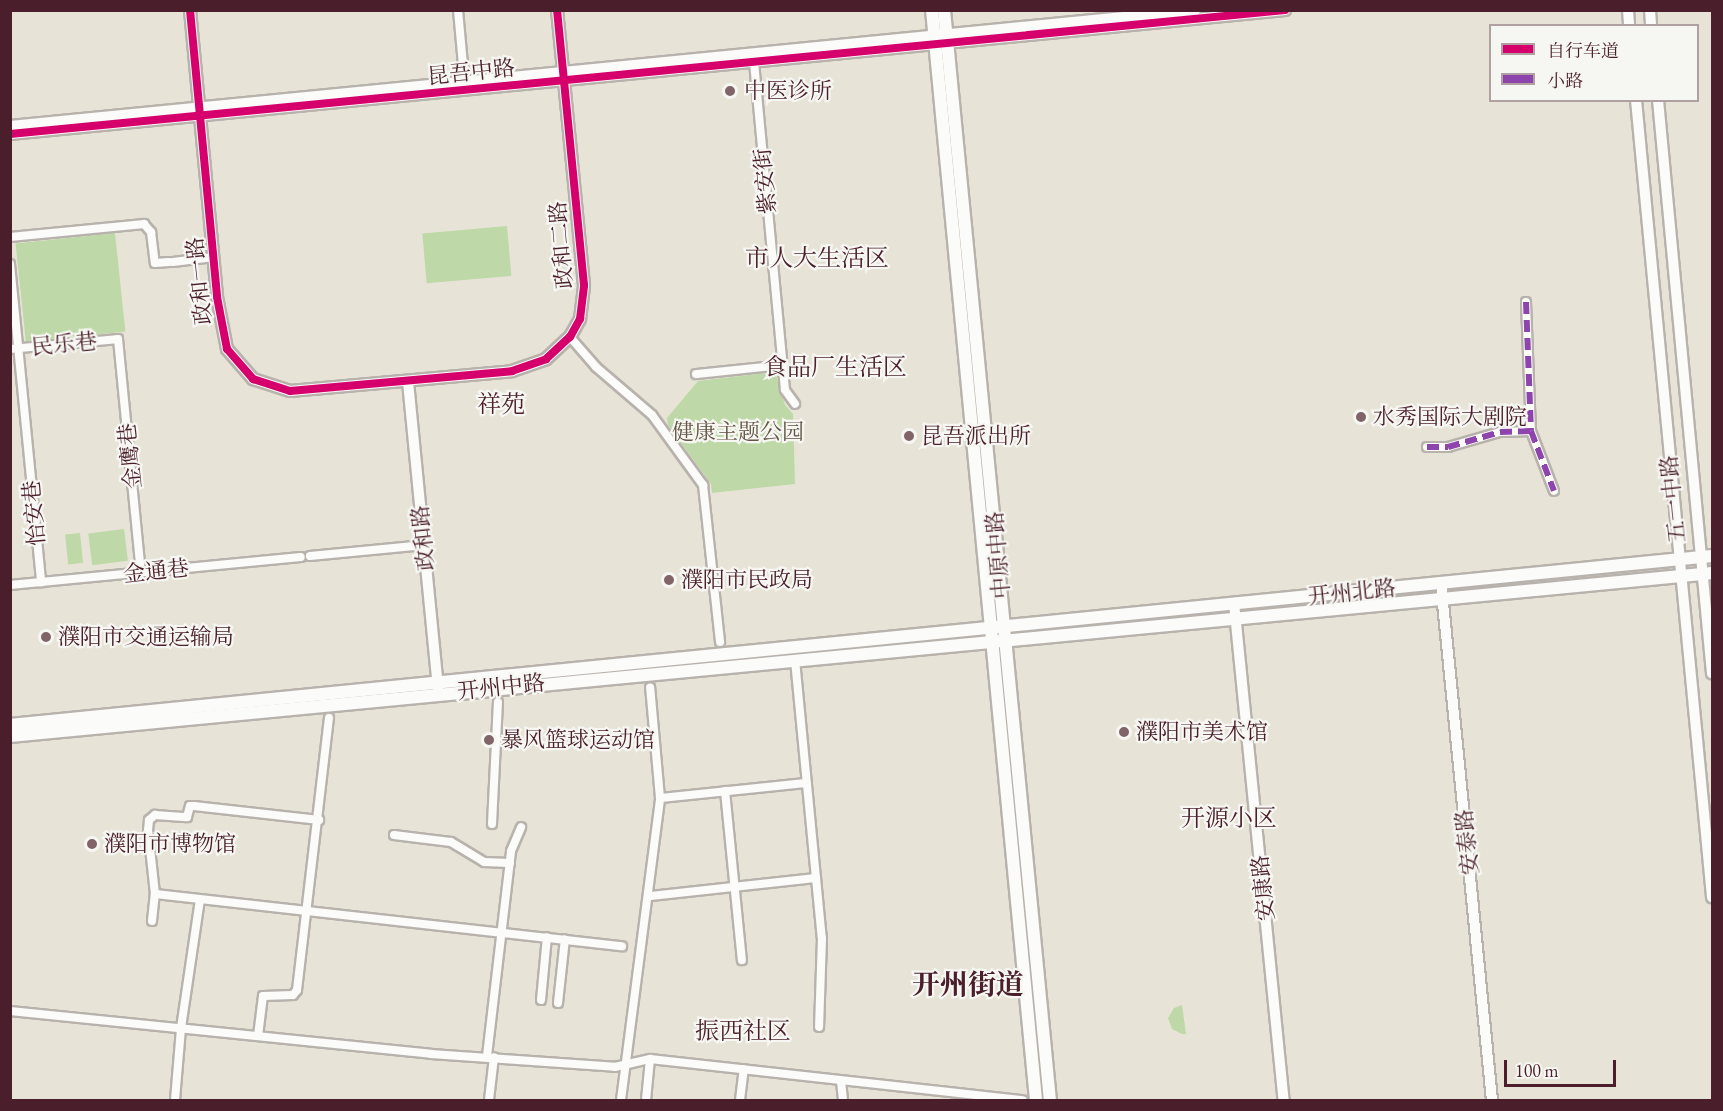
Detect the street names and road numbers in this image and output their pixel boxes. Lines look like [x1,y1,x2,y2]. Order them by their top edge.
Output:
street label: 昆吾中路 [426,54,516,90]
street label: 紫安街 [749,147,781,215]
street label: 政和二路 [544,200,578,290]
street label: 政和一路 [181,236,217,326]
street label: 民乐巷 [30,327,98,361]
street label: 金鹰巷 [113,422,147,490]
street label: 五一中路 [1655,454,1691,544]
street label: 怡安巷 [18,479,50,547]
street label: 政和路 [406,504,440,572]
street label: 中原中路 [981,510,1015,600]
street label: 金通巷 [122,554,190,588]
street label: 开州北路 [1307,574,1397,610]
street label: 开州中路 [456,669,546,705]
street label: 安泰路 [1450,808,1484,876]
street label: 安康路 [1246,854,1280,922]

